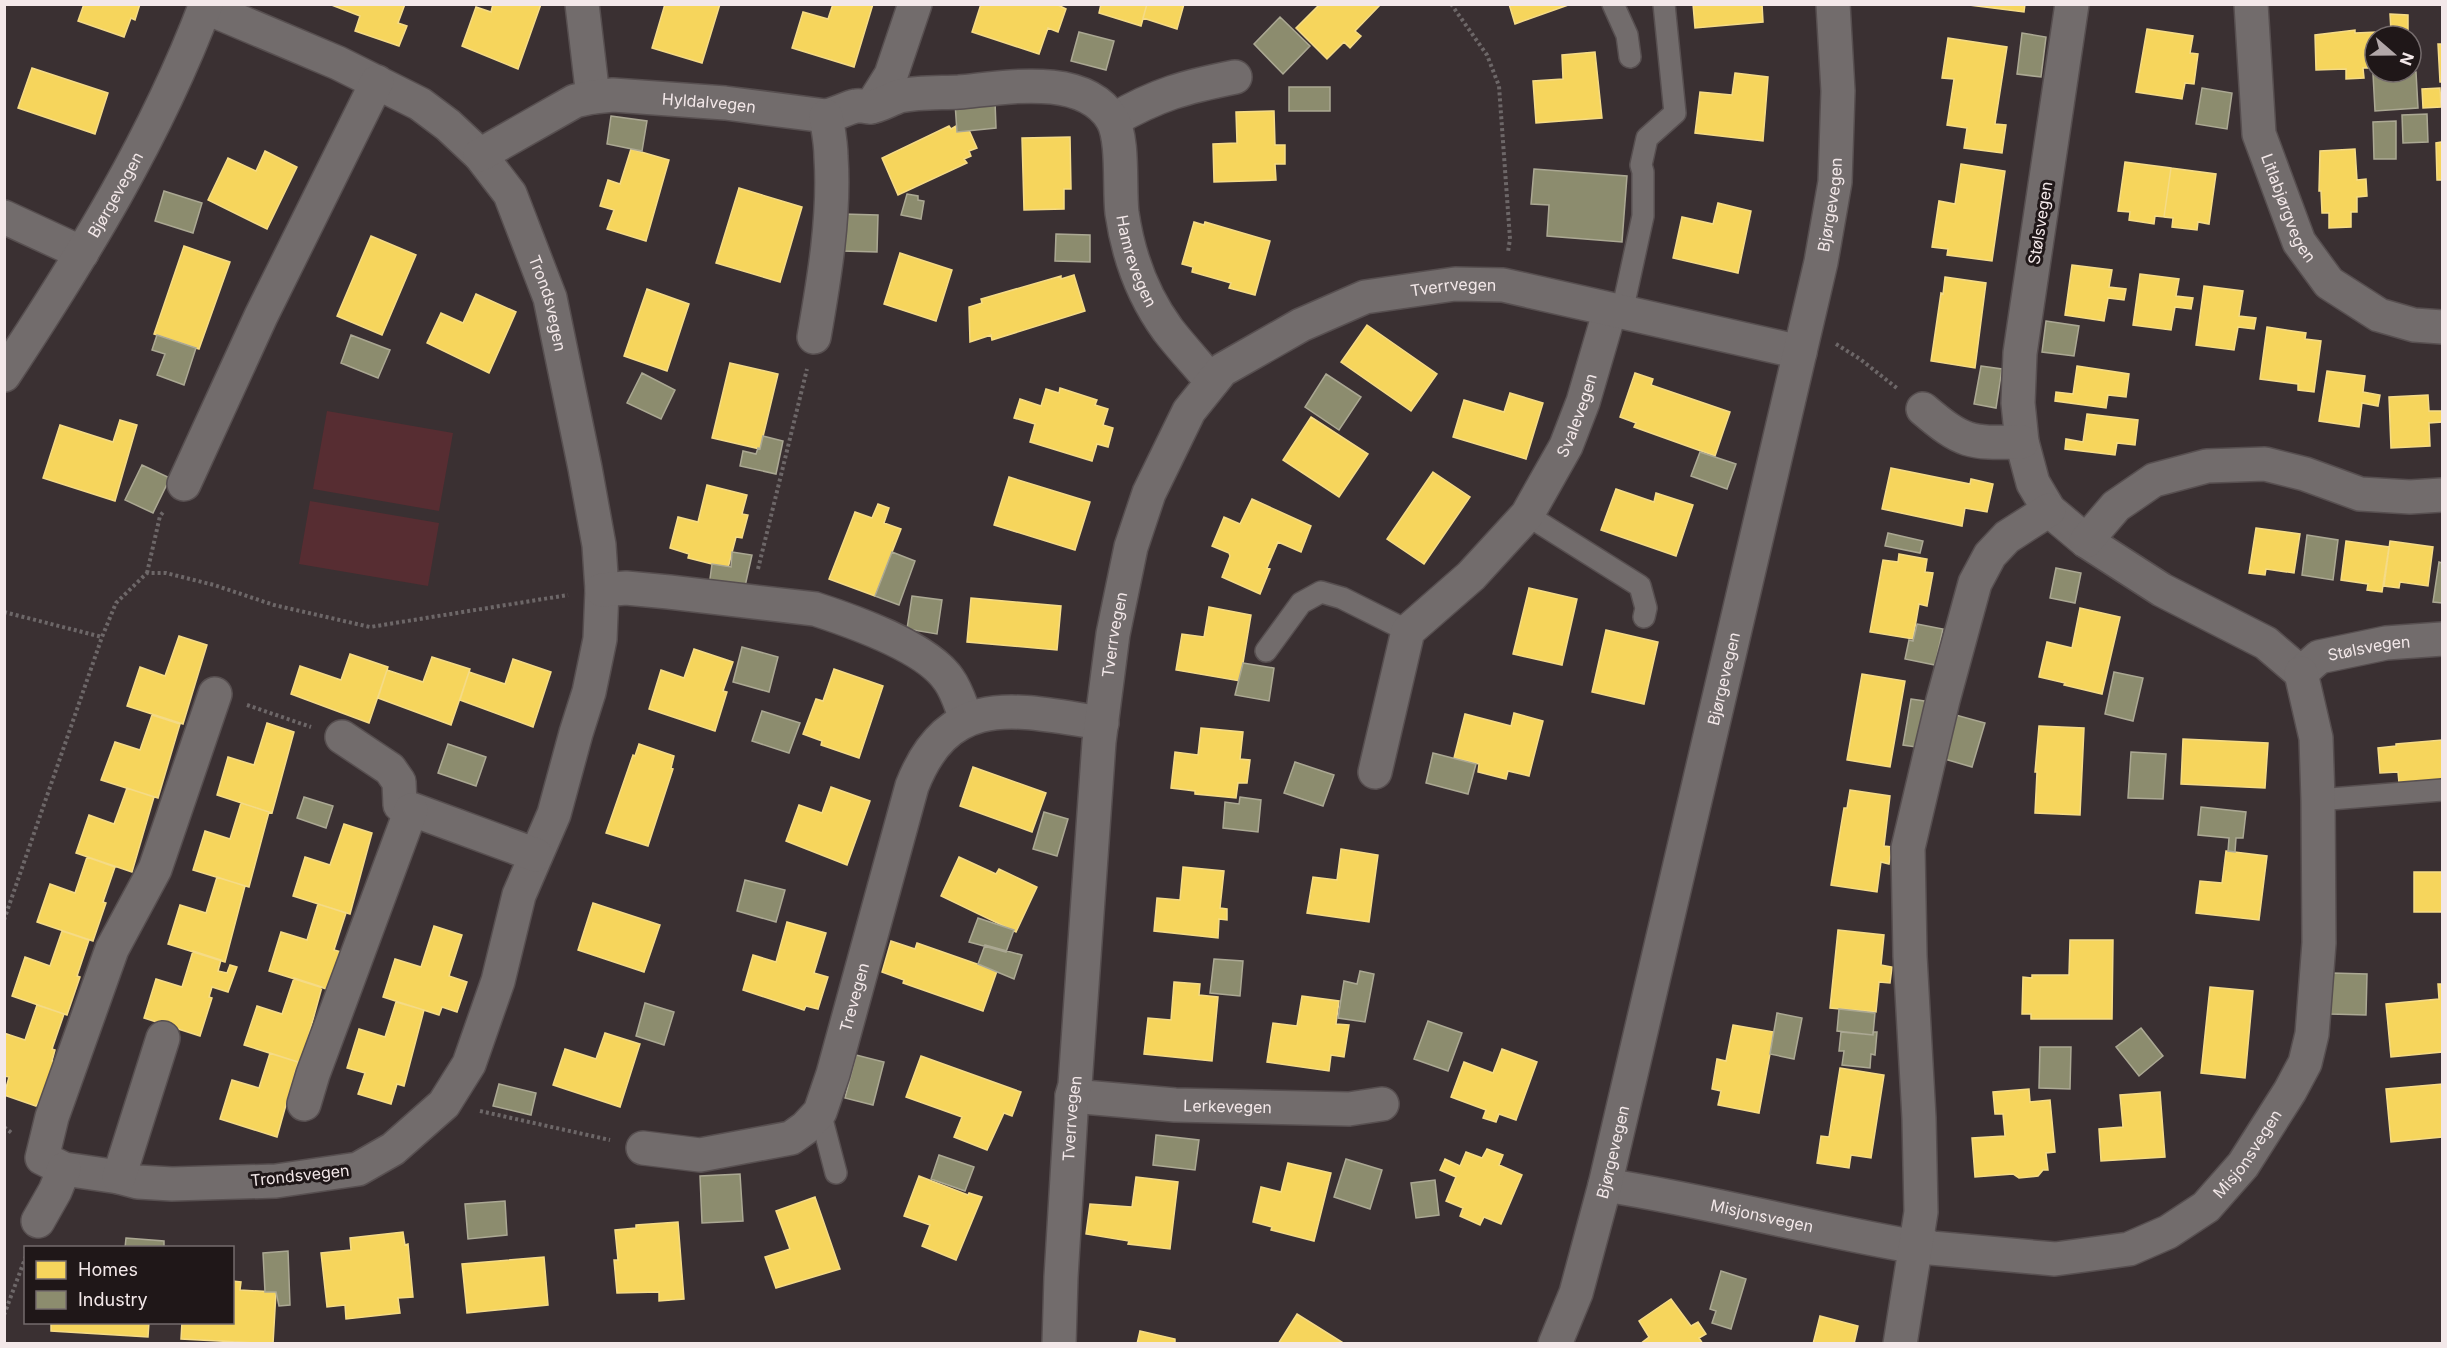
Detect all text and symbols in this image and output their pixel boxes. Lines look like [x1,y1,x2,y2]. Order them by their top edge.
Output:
north arrow [2363,24,2423,84]
text: N [2396,50,2419,68]
street label: Hyldalvegen [661,89,757,117]
street label: Bjørgevegen [83,148,147,241]
street label: Litlabjørgvegen [2257,151,2321,266]
street label: Bjørgevegen [1813,157,1846,253]
street label: Stølsvegen [2024,180,2056,266]
street label: Hamrevegen [1112,213,1161,311]
street label: Trondsvegen [525,252,571,353]
street label: Tverrvegen [1409,274,1497,300]
street label: Svalevegen [1552,371,1601,461]
street label: Tverrvegen [1097,590,1131,679]
street label: Bjørgevegen [1703,630,1744,727]
street label: Stølsvegen [2326,631,2411,665]
street label: Trevegen [835,960,873,1034]
street label: Tverrvegen [1058,1075,1086,1162]
street label: Lerkevegen [1183,1095,1272,1117]
street label: Bjørgevegen [1592,1103,1633,1201]
street label: Misjonsvegen [2209,1106,2286,1202]
street label: Trondsvegen [250,1160,350,1190]
street label: Misjonsvegen [1709,1195,1815,1236]
legend [24,1246,234,1324]
text: Homes [78,1259,138,1280]
text: Industry [78,1289,148,1310]

